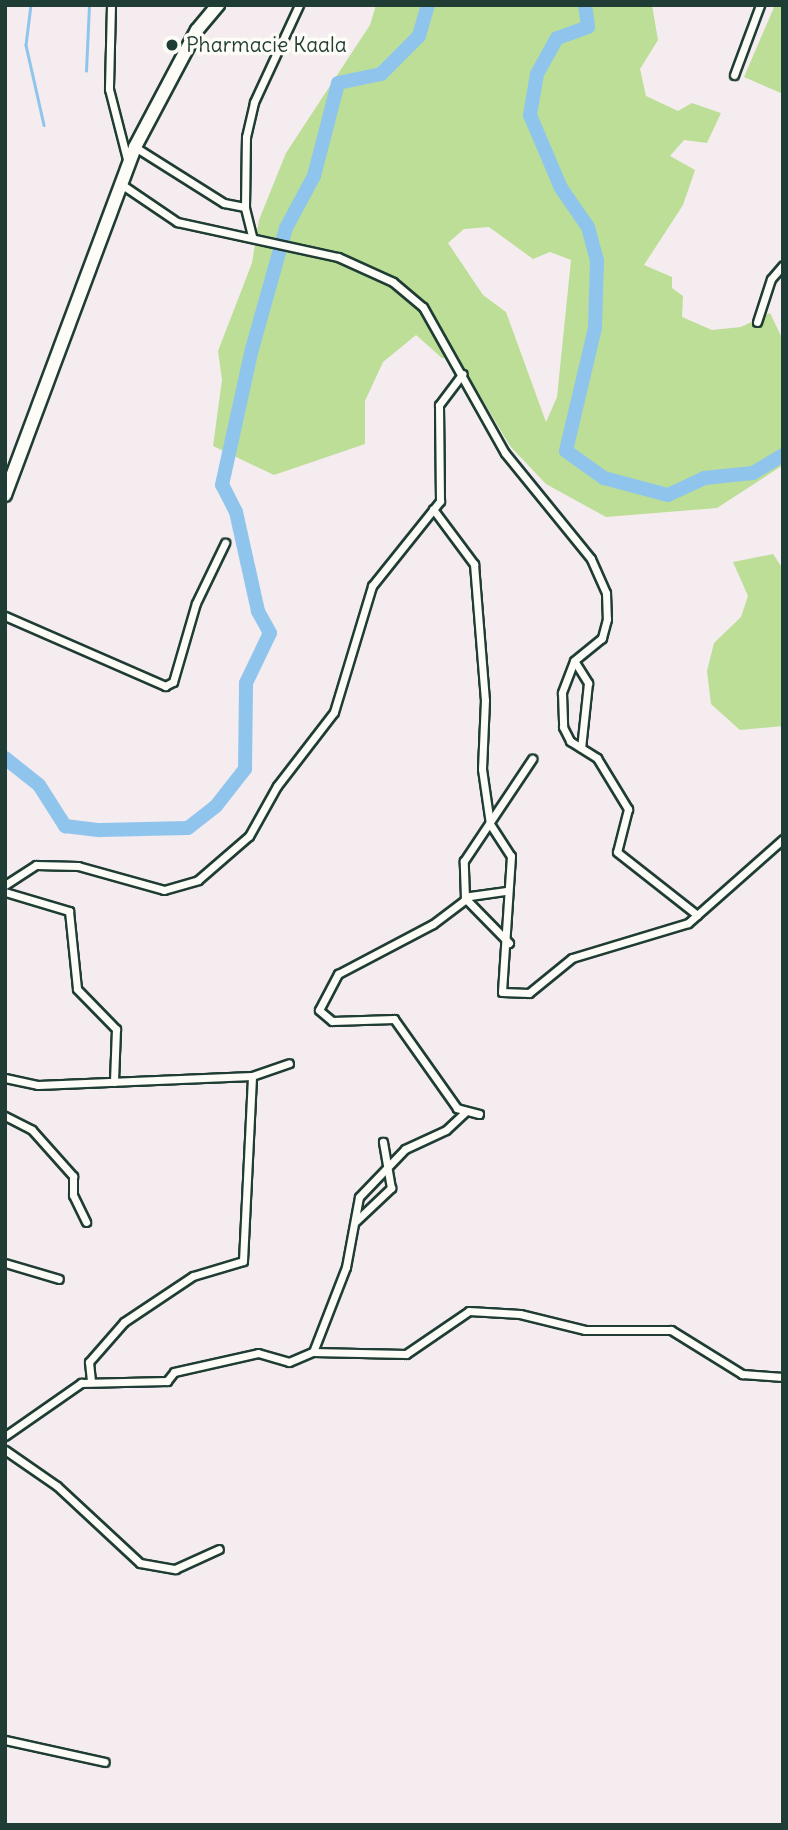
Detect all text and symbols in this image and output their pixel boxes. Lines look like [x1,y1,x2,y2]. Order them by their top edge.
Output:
place label: Pharmacie Kaala [186,32,347,58]
marker: Pharmacie Kaala [164,37,180,53]

